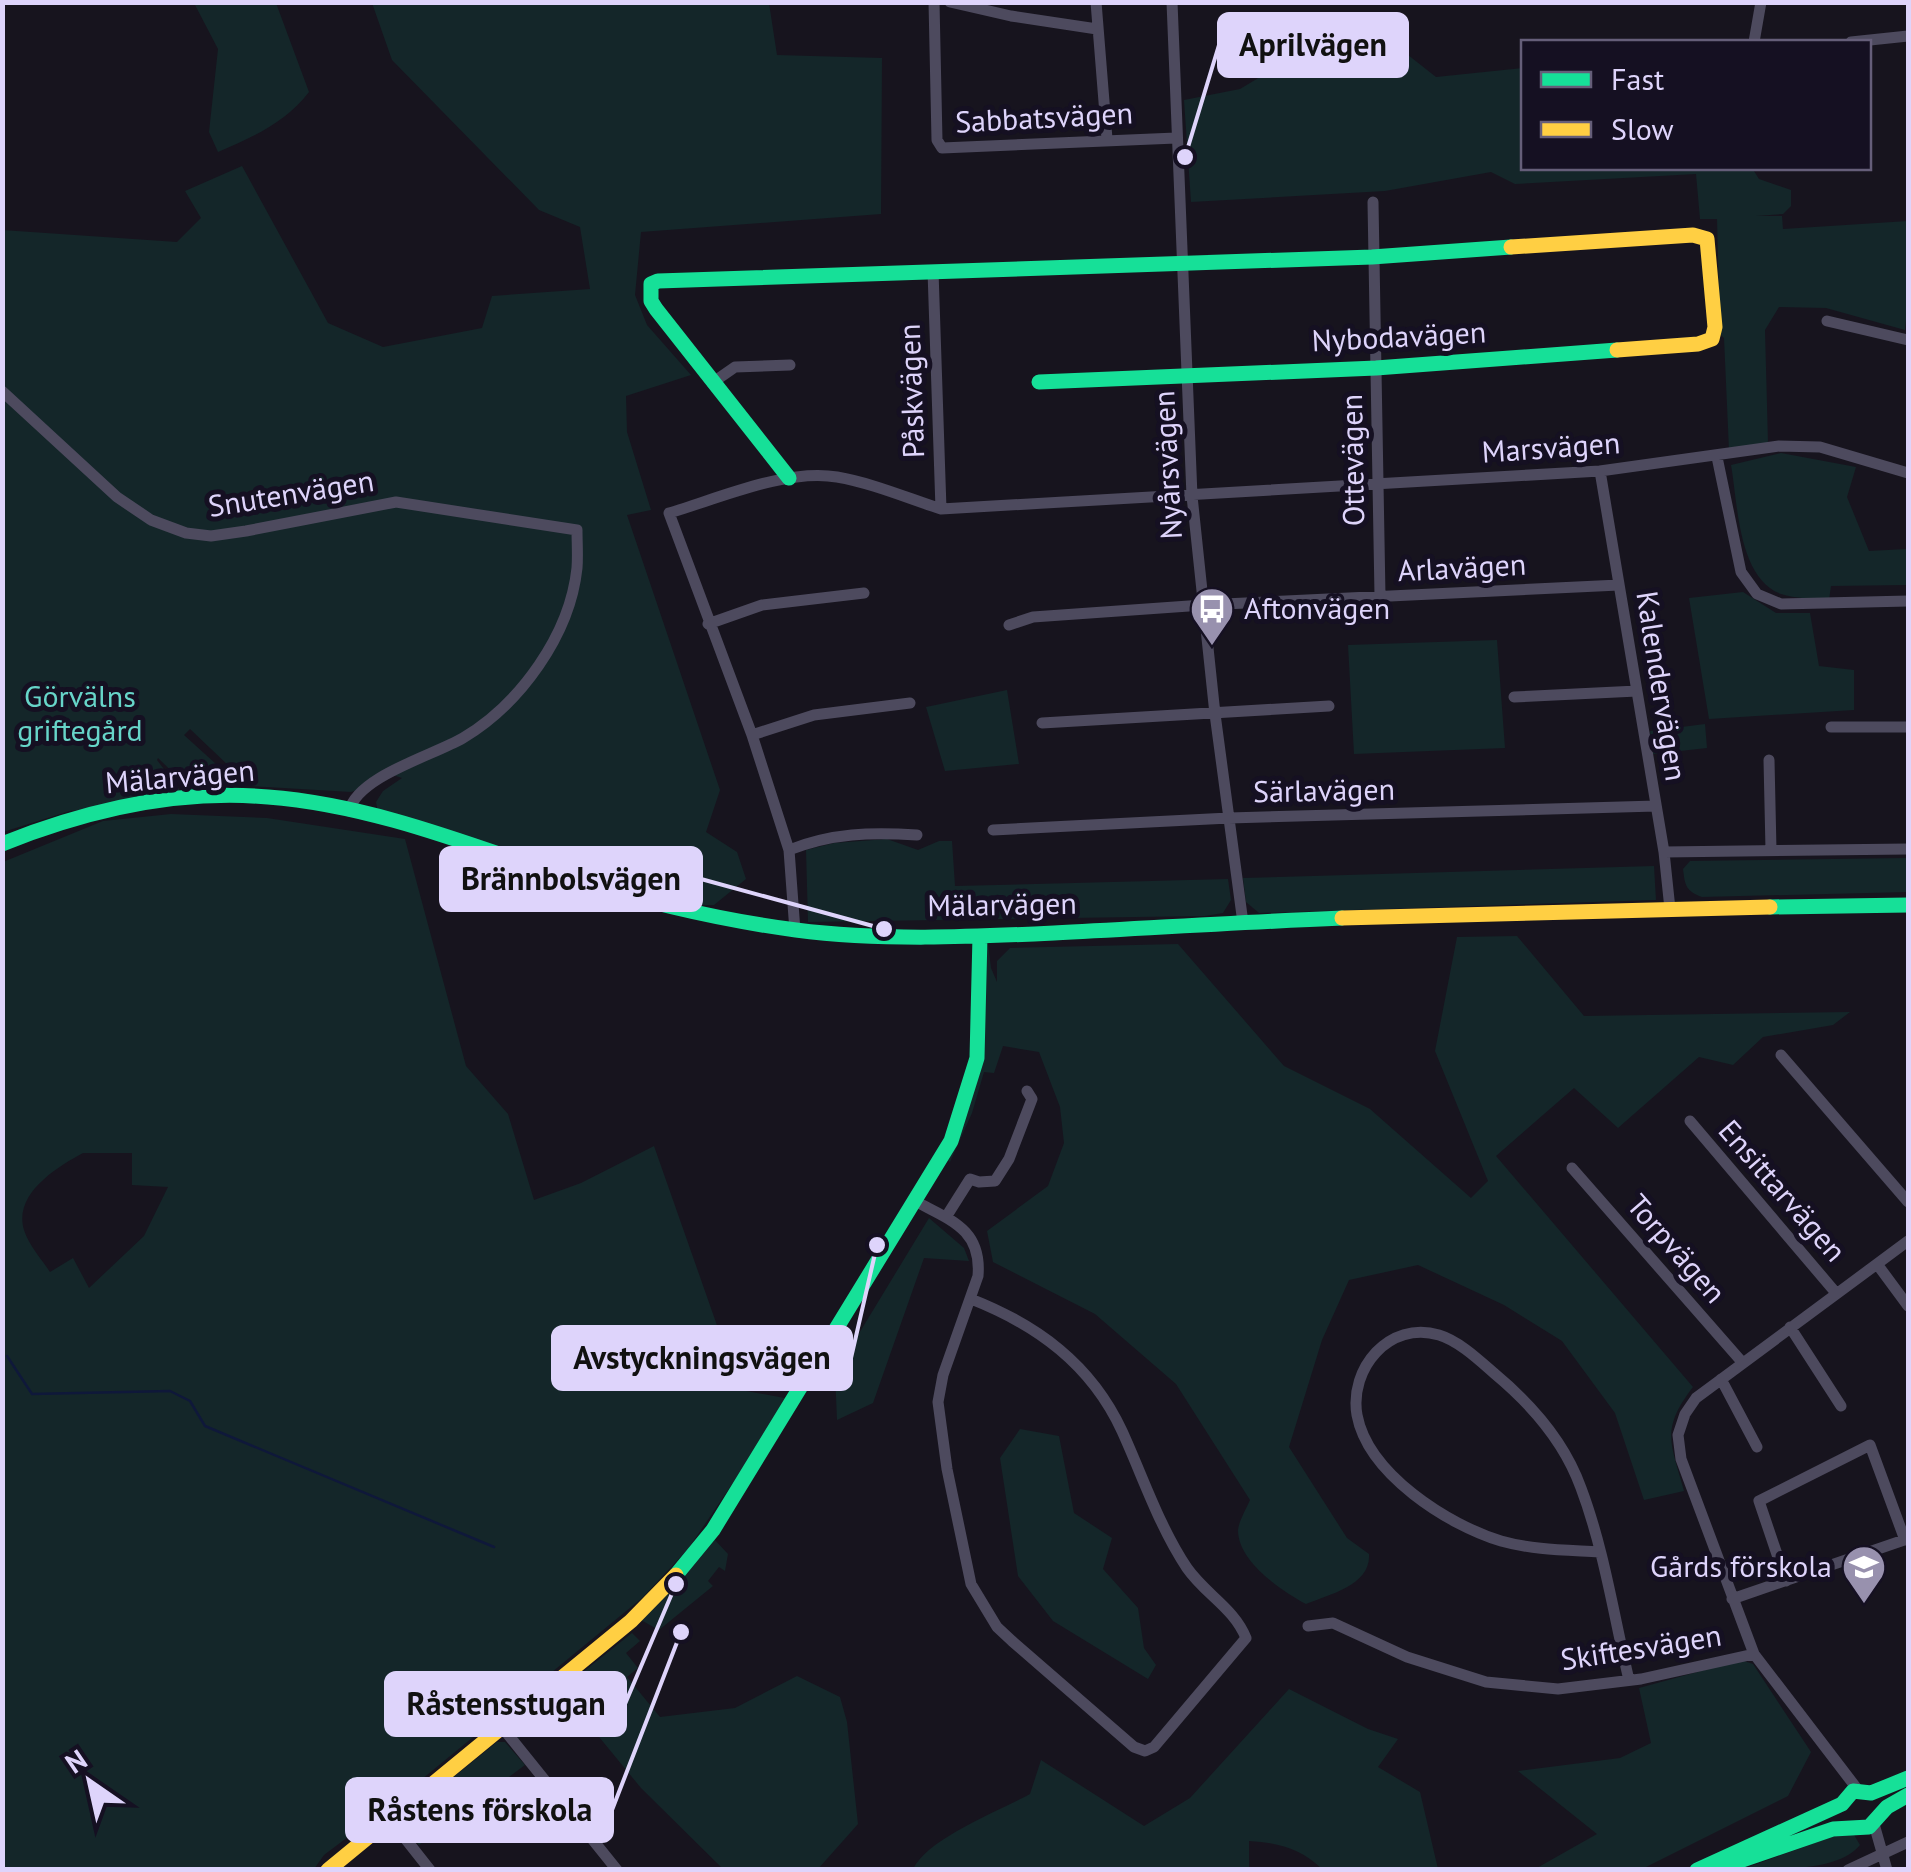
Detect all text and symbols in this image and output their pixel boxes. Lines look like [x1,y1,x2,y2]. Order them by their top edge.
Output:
callout: Aprilvägen [1219,14,1407,76]
text: Aprilvägen [1239,23,1387,65]
legend [1521,40,1871,170]
text: Fast [1611,59,1664,98]
street label: Sabbatsvägen [954,92,1134,141]
text: Slow [1611,109,1674,148]
street label: Nybodavägen [1311,311,1487,360]
street label: Påskvägen [889,323,932,459]
street label: Nyårsvägen [1143,390,1190,540]
street label: Ottevägen [1331,394,1372,526]
street label: Marsvägen [1480,422,1621,471]
street label: Snutenvägen [205,460,376,525]
street label: Arlavägen [1397,544,1527,589]
bus stop icon: Aftonvägen [1189,586,1235,647]
place label: Aftonvägen [1244,588,1390,627]
street label: Kalendervägen [1628,588,1697,783]
park label: Görvälns griftegård [17,676,143,749]
street label: Mälarvägen [104,750,256,801]
street label: Särlavägen [1253,769,1395,810]
callout: Brännbolsvägen [441,848,701,910]
text: Brännbolsvägen [461,857,681,899]
street label: Mälarvägen [927,883,1077,924]
street label: Ensittarvägen [1711,1111,1855,1269]
street label: Torpvägen [1619,1185,1735,1311]
callout: Avstyckningsvägen [553,1327,851,1389]
text: Avstyckningsvägen [573,1336,831,1378]
school or university icon: Gårds förskola [1841,1544,1887,1605]
place label: Gårds förskola [1650,1546,1832,1585]
street label: Skiftesvägen [1558,1615,1724,1678]
callout: Råstensstugan [386,1673,625,1735]
text: Råstensstugan [406,1682,606,1724]
north arrow [40,1732,140,1832]
text: N [58,1740,94,1781]
callout: Råstens förskola [347,1779,612,1841]
text: Råstens förskola [368,1788,592,1830]

